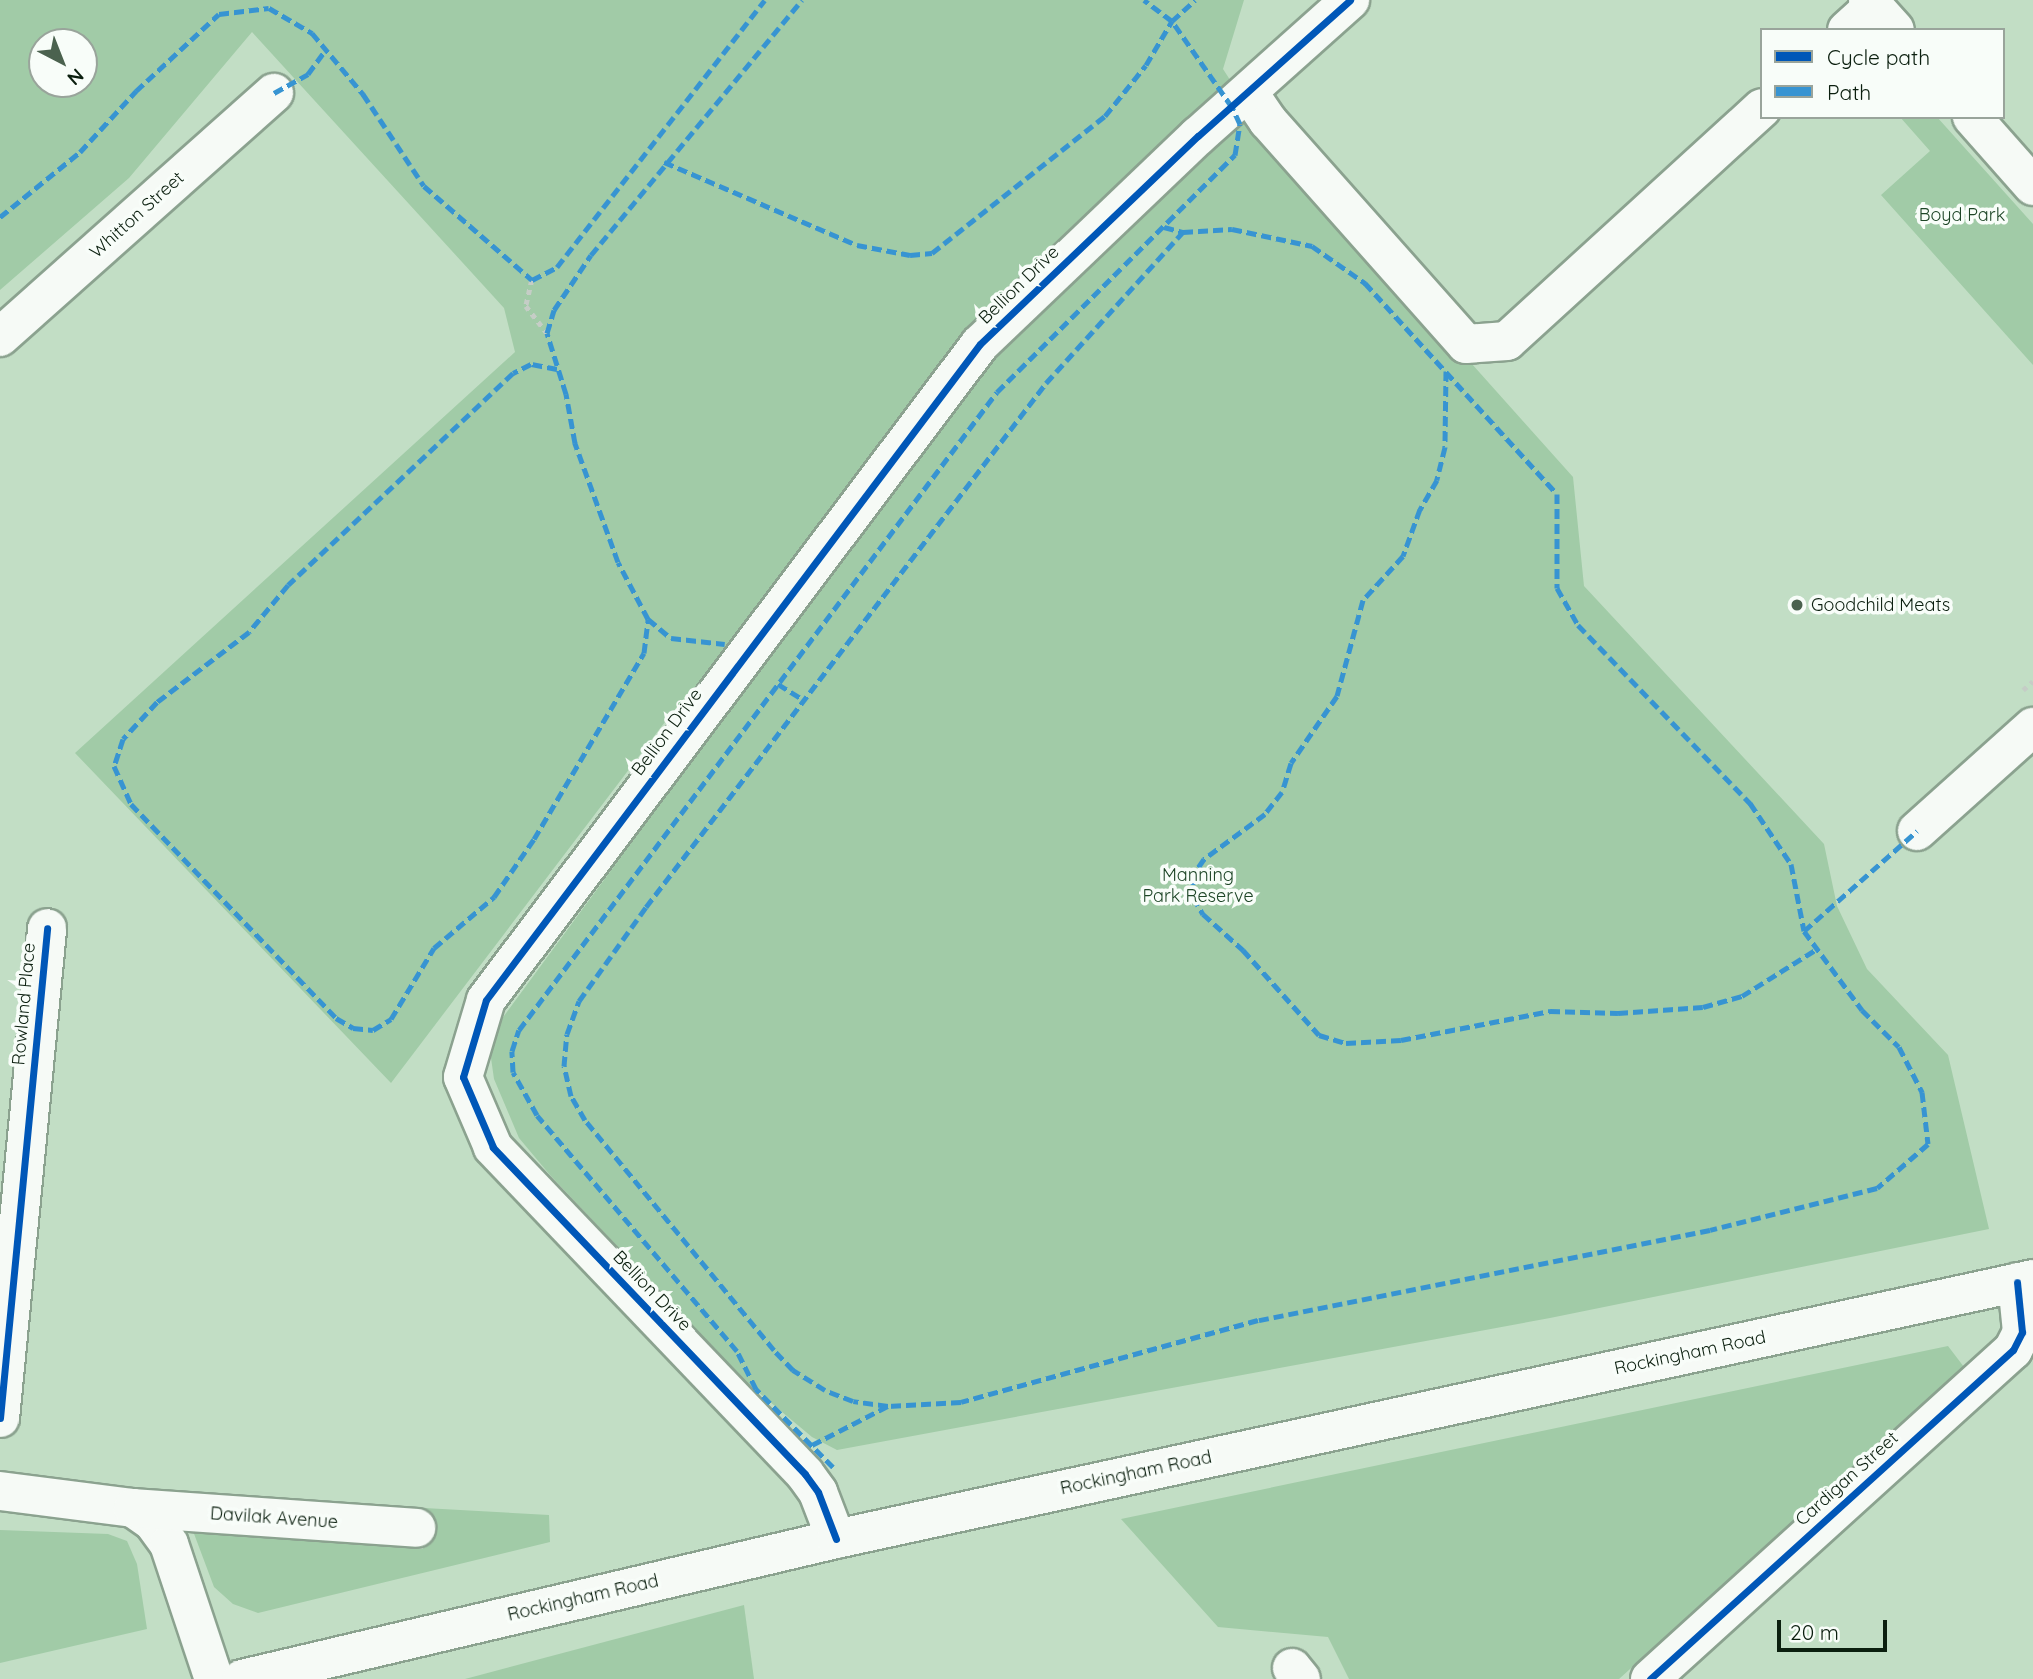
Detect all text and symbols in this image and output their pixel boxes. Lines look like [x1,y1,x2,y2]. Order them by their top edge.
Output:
north arrow [28,28,98,98]
legend [1760,28,2005,119]
text: Cycle path [1827,44,1930,70]
text: N [62,64,89,91]
text: Path [1827,79,1871,105]
street label: Whitton Street [86,167,188,263]
park label: Boyd Park [1919,204,2005,226]
street label: Bellion Drive [974,241,1064,329]
place label: Goodchild Meats [1811,594,1950,616]
marker: Goodchild Meats [1789,597,1805,613]
street label: Bellion Drive [627,684,707,780]
park label: Manning Park Reserve [1142,865,1254,908]
street label: Rowland Place [8,942,40,1066]
street label: Bellion Drive [608,1246,696,1336]
street label: Rockingham Road [1612,1326,1768,1380]
street label: Cardigan Street [1791,1427,1903,1531]
street label: Rockingham Road [1058,1446,1214,1500]
street label: Davilak Avenue [209,1503,339,1533]
street label: Rockingham Road [505,1570,661,1626]
scale bar [1781,1606,1891,1650]
text: 20 m [1790,1619,1839,1645]

